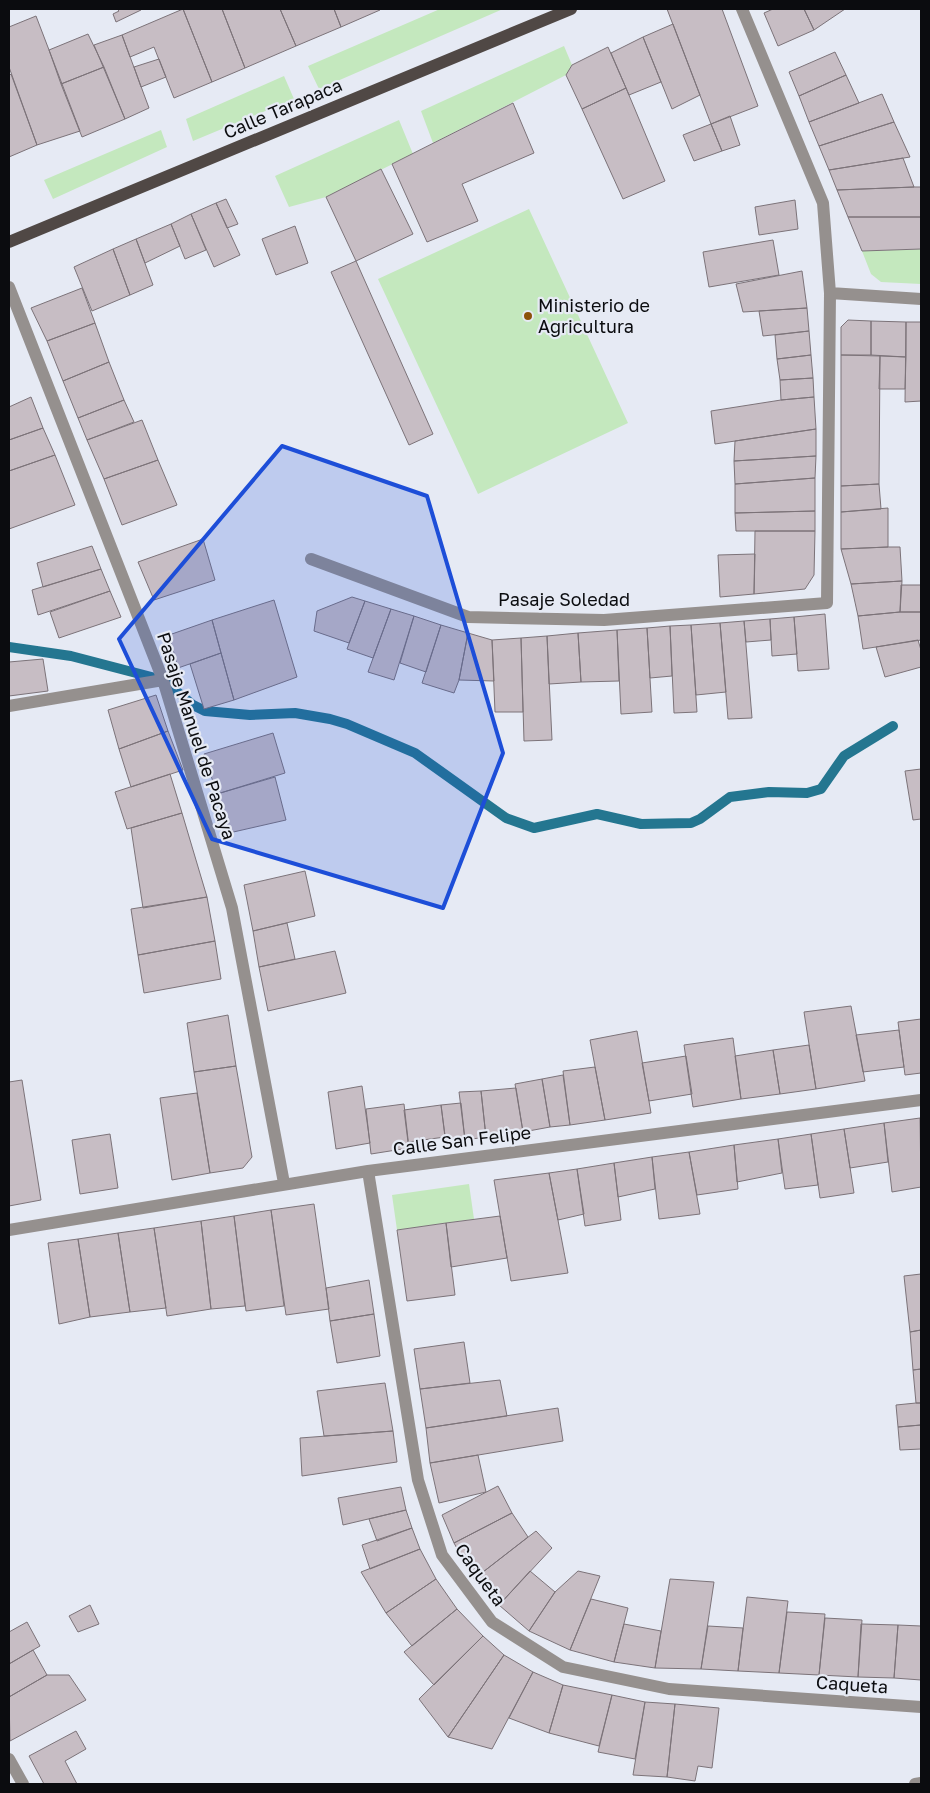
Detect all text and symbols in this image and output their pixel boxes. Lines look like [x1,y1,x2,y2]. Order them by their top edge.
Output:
street label: Calle Tarapaca [220,73,345,143]
place label: Ministerio de Agricultura [538,294,650,337]
marker: Ministerio de Agricultura [522,310,534,322]
street label: Pasaje Soledad [498,588,630,610]
street label: Pasaje Manuel de Pacaya [153,629,241,842]
street label: Calle San Felipe [392,1121,532,1159]
street label: Caqueta [451,1539,511,1610]
street label: Caqueta [815,1671,889,1697]

